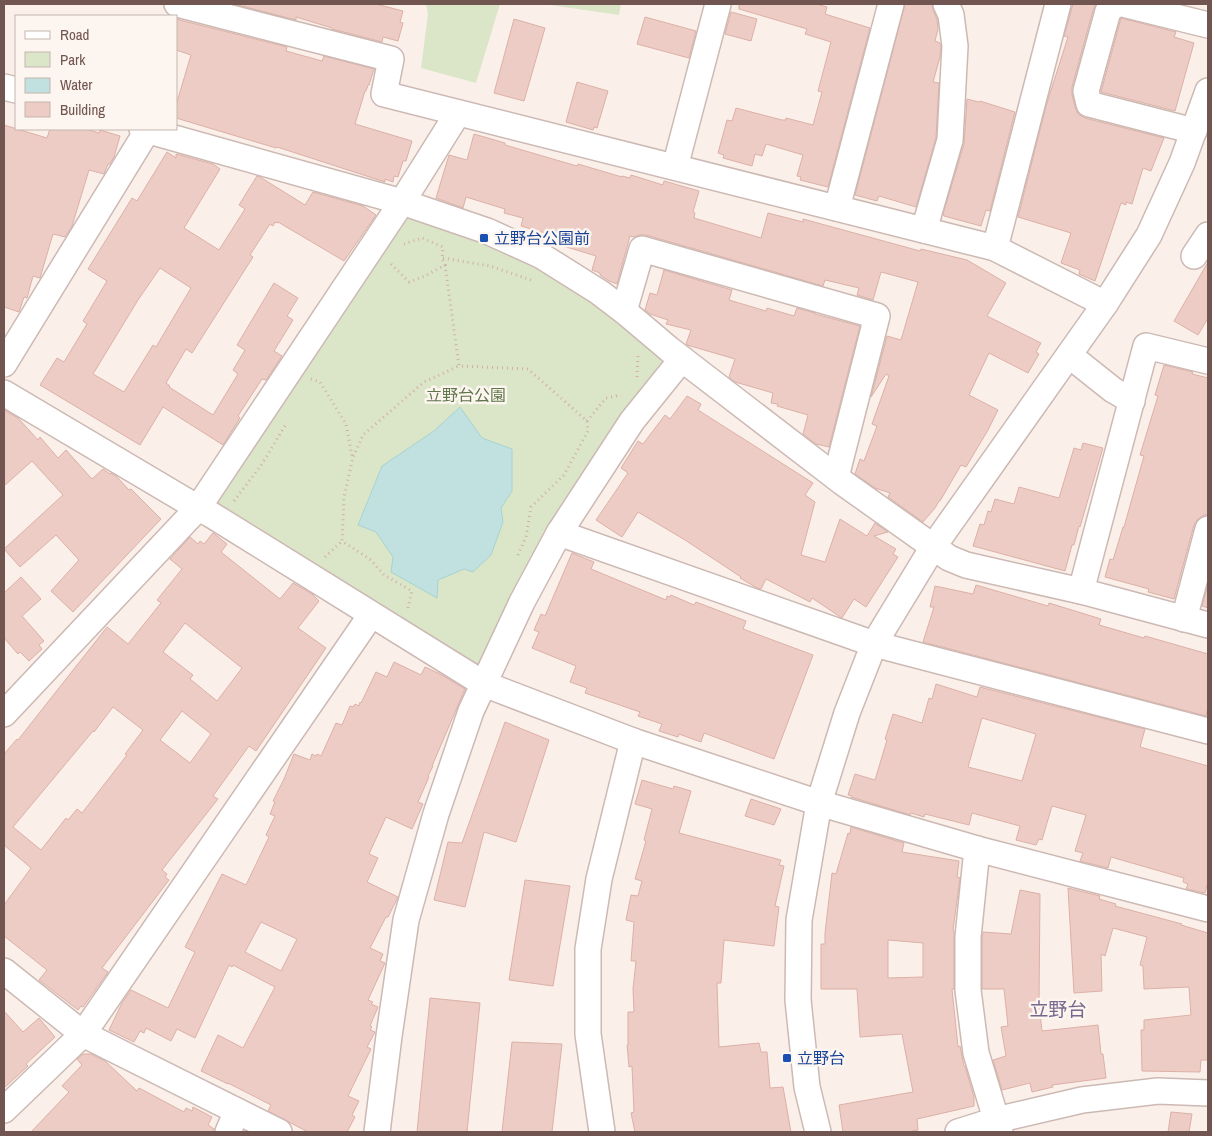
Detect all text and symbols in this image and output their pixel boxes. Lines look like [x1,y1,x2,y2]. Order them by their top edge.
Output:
legend [15,15,178,130]
text: Road [60,24,89,45]
text: Park [60,49,86,70]
text: Water [60,74,92,95]
text: Building [60,99,105,120]
place label: 立野台公園前 [494,227,590,249]
marker: 立野台公園前 [478,232,490,244]
park label: 立野台公園 [426,384,506,406]
district label: 立野台 [1029,996,1087,1022]
place label: 立野台 [797,1047,845,1069]
marker: 立野台 [781,1052,793,1064]

